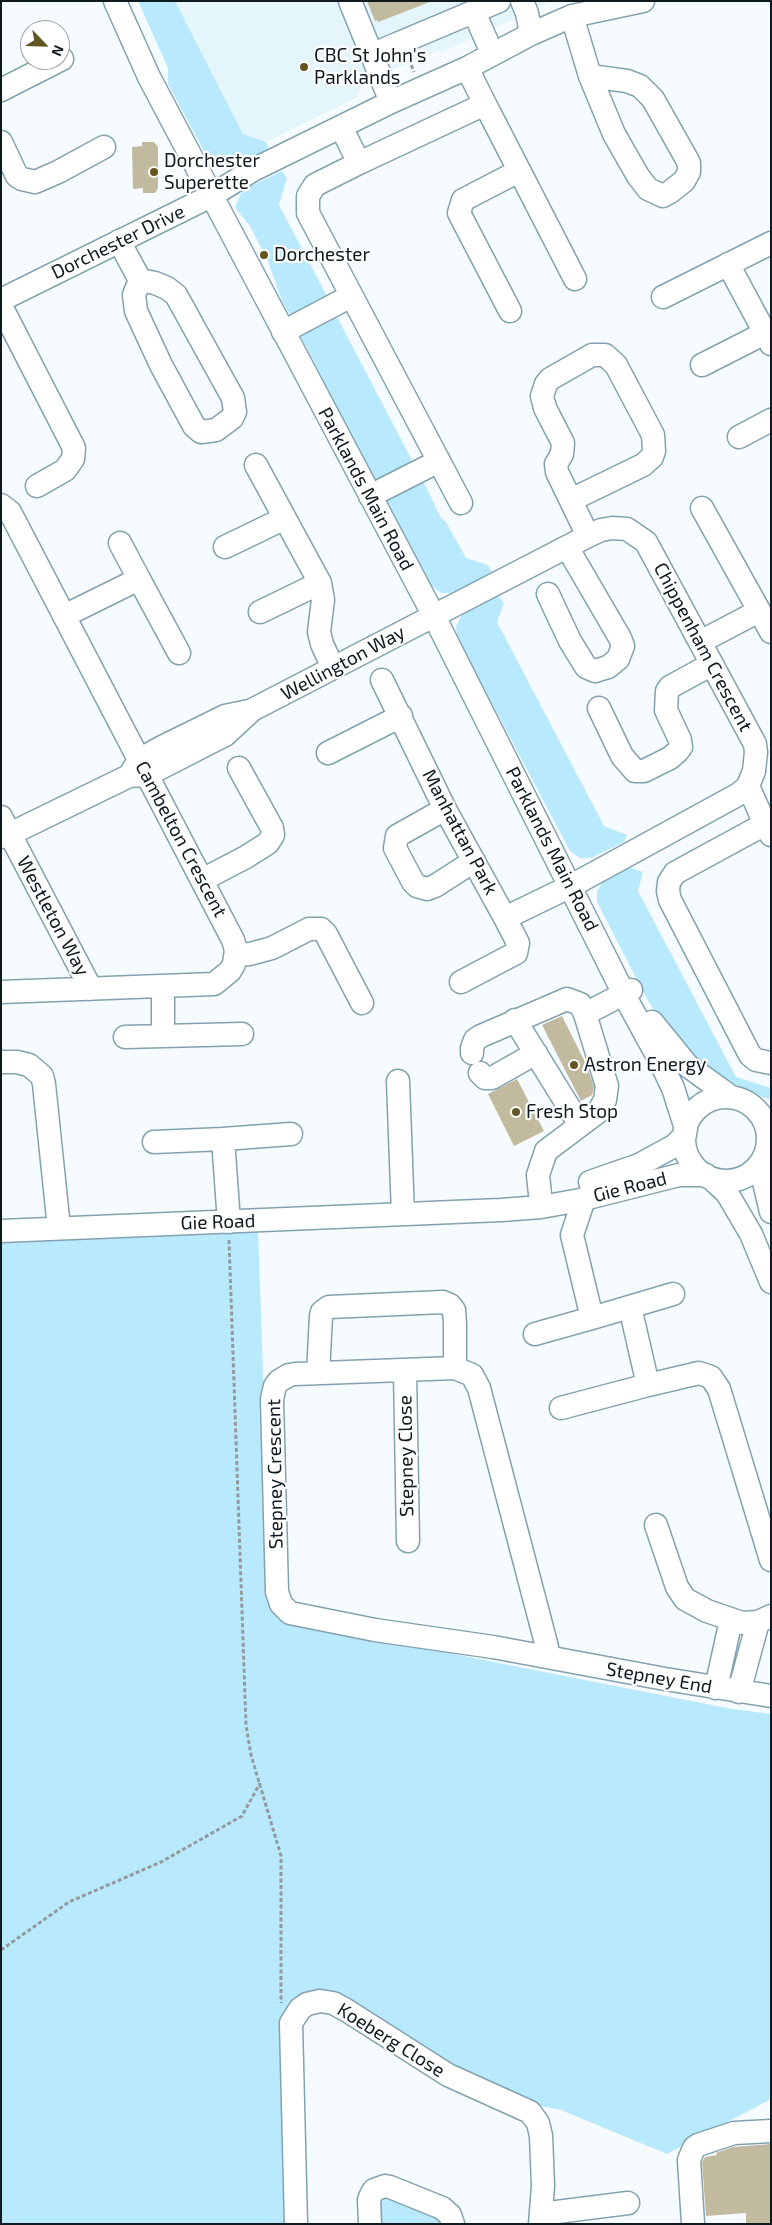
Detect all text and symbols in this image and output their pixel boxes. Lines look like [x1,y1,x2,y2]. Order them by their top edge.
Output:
north arrow [20,20,70,70]
text: N [48,43,68,59]
place label: CBC St John's Parklands [314,45,426,89]
marker: CBC St John's Parklands [298,61,310,73]
place label: Dorchester Superette [164,150,260,194]
marker: Dorchester Superette [148,166,160,178]
street label: Dorchester Drive [48,200,188,284]
place label: Dorchester [274,244,370,266]
marker: Dorchester [258,249,270,261]
street label: Parklands Main Road [313,403,419,575]
street label: Chippenham Crescent [649,559,757,735]
street label: Wellington Way [277,621,409,705]
street label: Cambelton Crescent [130,757,232,921]
street label: Parklands Main Road [501,763,603,935]
street label: Manhattan Park [417,765,503,899]
street label: Westleton Way [12,852,94,980]
place label: Astron Energy [584,1054,706,1076]
marker: Astron Energy [568,1059,580,1071]
place label: Fresh Stop [526,1101,618,1123]
marker: Fresh Stop [510,1106,522,1118]
street label: Gie Road [591,1167,669,1207]
street label: Gie Road [180,1209,256,1235]
street label: Stepney Close [394,1395,418,1517]
street label: Stepney Crescent [262,1399,288,1549]
street label: Stepney End [604,1657,714,1699]
street label: Koeberg Close [333,1998,449,2082]

